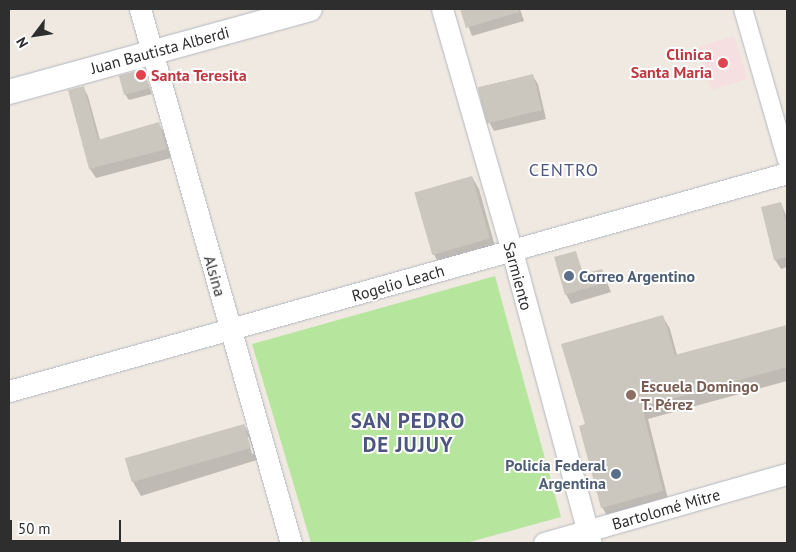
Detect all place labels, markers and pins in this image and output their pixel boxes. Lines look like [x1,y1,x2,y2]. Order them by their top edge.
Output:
place label: Clinica Santa Maria [631,44,712,82]
marker: Clinica Santa Maria [716,56,730,70]
place label: Santa Teresita [151,65,247,85]
marker: Santa Teresita [135,69,147,81]
place label: Correo Argentino [579,266,696,286]
marker: Correo Argentino [563,270,575,282]
place label: Escuela Domingo T. Pérez [641,376,758,414]
marker: Escuela Domingo T. Pérez [625,389,637,401]
place label: Policía Federal Argentina [505,455,606,493]
marker: Policía Federal Argentina [610,468,622,480]

